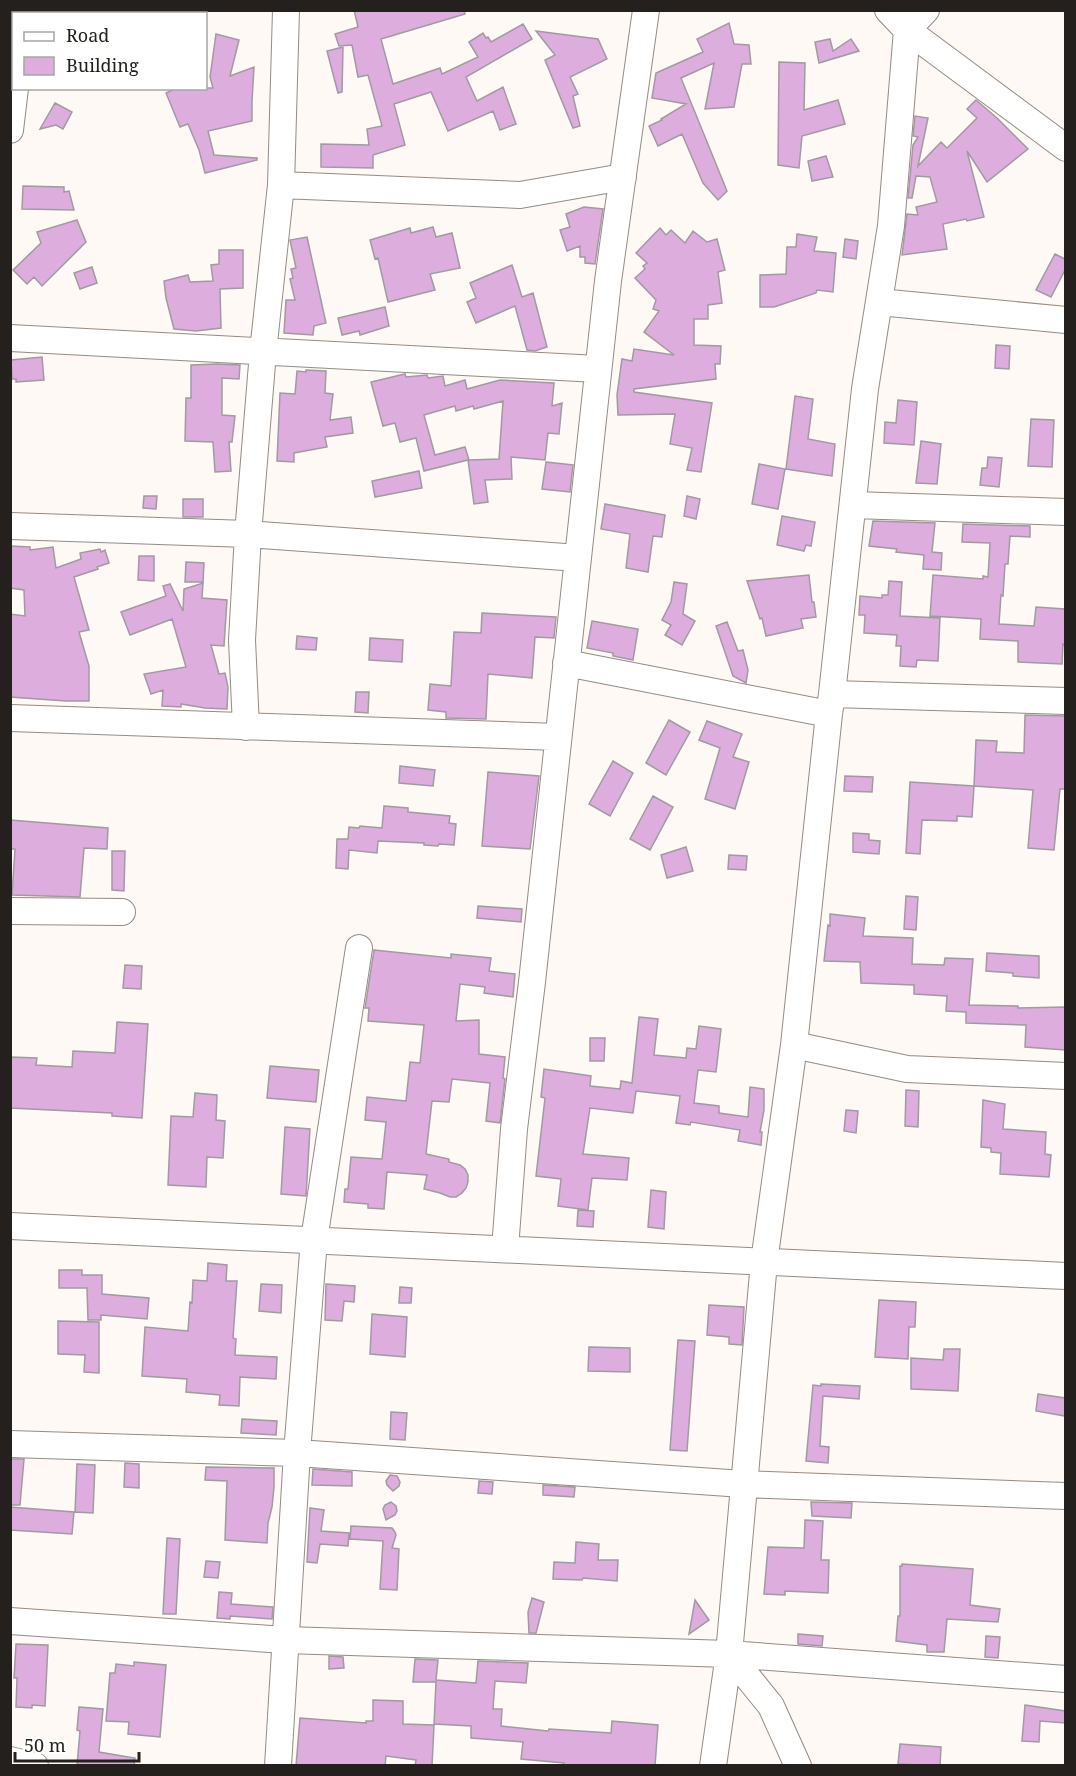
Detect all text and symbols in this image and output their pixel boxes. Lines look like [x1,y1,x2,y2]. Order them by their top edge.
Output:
legend [12,12,207,90]
text: Road [66,23,109,47]
text: Building [66,53,139,77]
scale bar [15,1725,140,1763]
text: 50 m [24,1733,66,1757]

